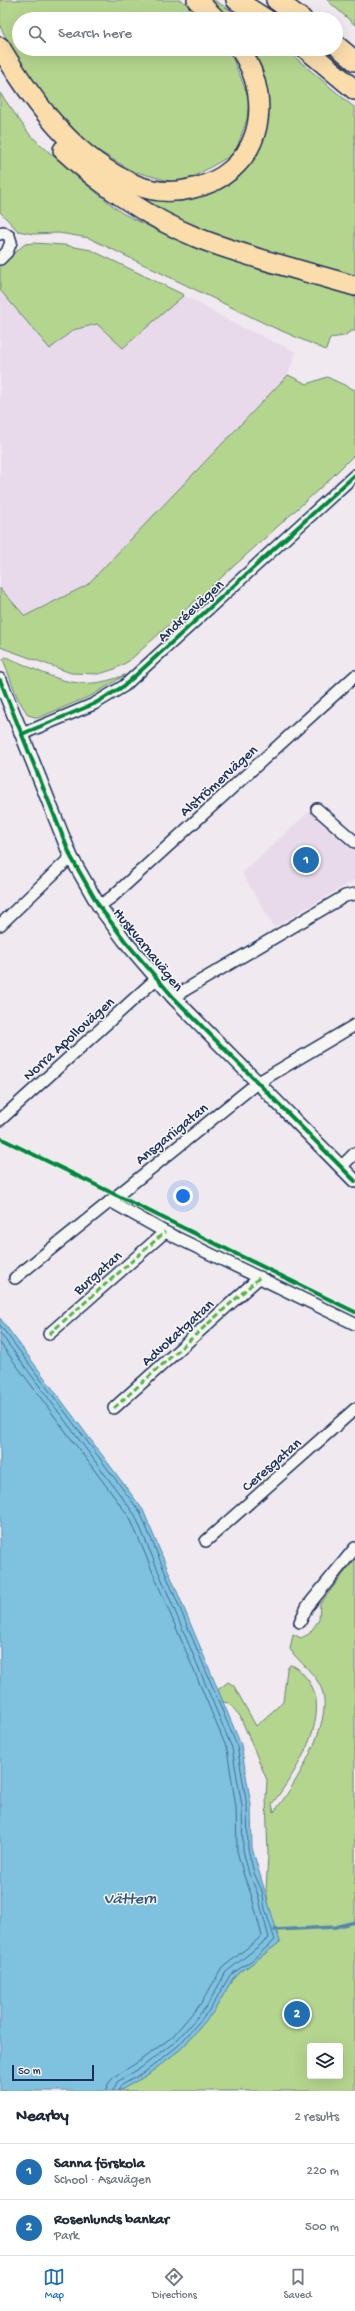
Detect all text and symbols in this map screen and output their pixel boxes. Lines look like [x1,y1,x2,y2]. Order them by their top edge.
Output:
search box [12,12,343,56]
icon: search [26,23,48,45]
text: Search here [58,25,132,43]
street label: Andréevägen [155,576,228,647]
street label: Alströmervägen [177,742,262,821]
pin: 1 [293,845,319,875]
street label: Huskvarnavägen [108,905,186,996]
street label: Norra Apollovägen [20,994,119,1085]
street label: Ansgariigatan [132,1100,212,1169]
your location [173,1186,193,1206]
street label: Burgatan [70,1248,126,1300]
street label: Advokatgatan [138,1296,218,1371]
street label: Ceresgatan [239,1435,306,1496]
water label: Vättern [104,1891,157,1910]
pin: 2 [284,1999,310,2029]
map controls [307,2043,343,2079]
button: layers [307,2043,343,2079]
scale bar [12,2063,94,2082]
text: 50 m [18,2066,40,2078]
text: Nearby [16,2107,69,2127]
text: 2 results [294,2110,339,2125]
text: Sanna förskola [54,2155,145,2173]
text: 1 [26,2164,32,2179]
text: 220 m [307,2164,339,2179]
text: School · Asavägen [54,2173,151,2188]
text: Rosenlunds bankar [54,2211,169,2229]
text: 2 [26,2220,32,2235]
text: 500 m [305,2220,339,2235]
text: Park [54,2229,79,2244]
tab: Map [43,2266,65,2302]
tab: Directions [152,2266,197,2302]
tab: Saved [283,2266,312,2302]

